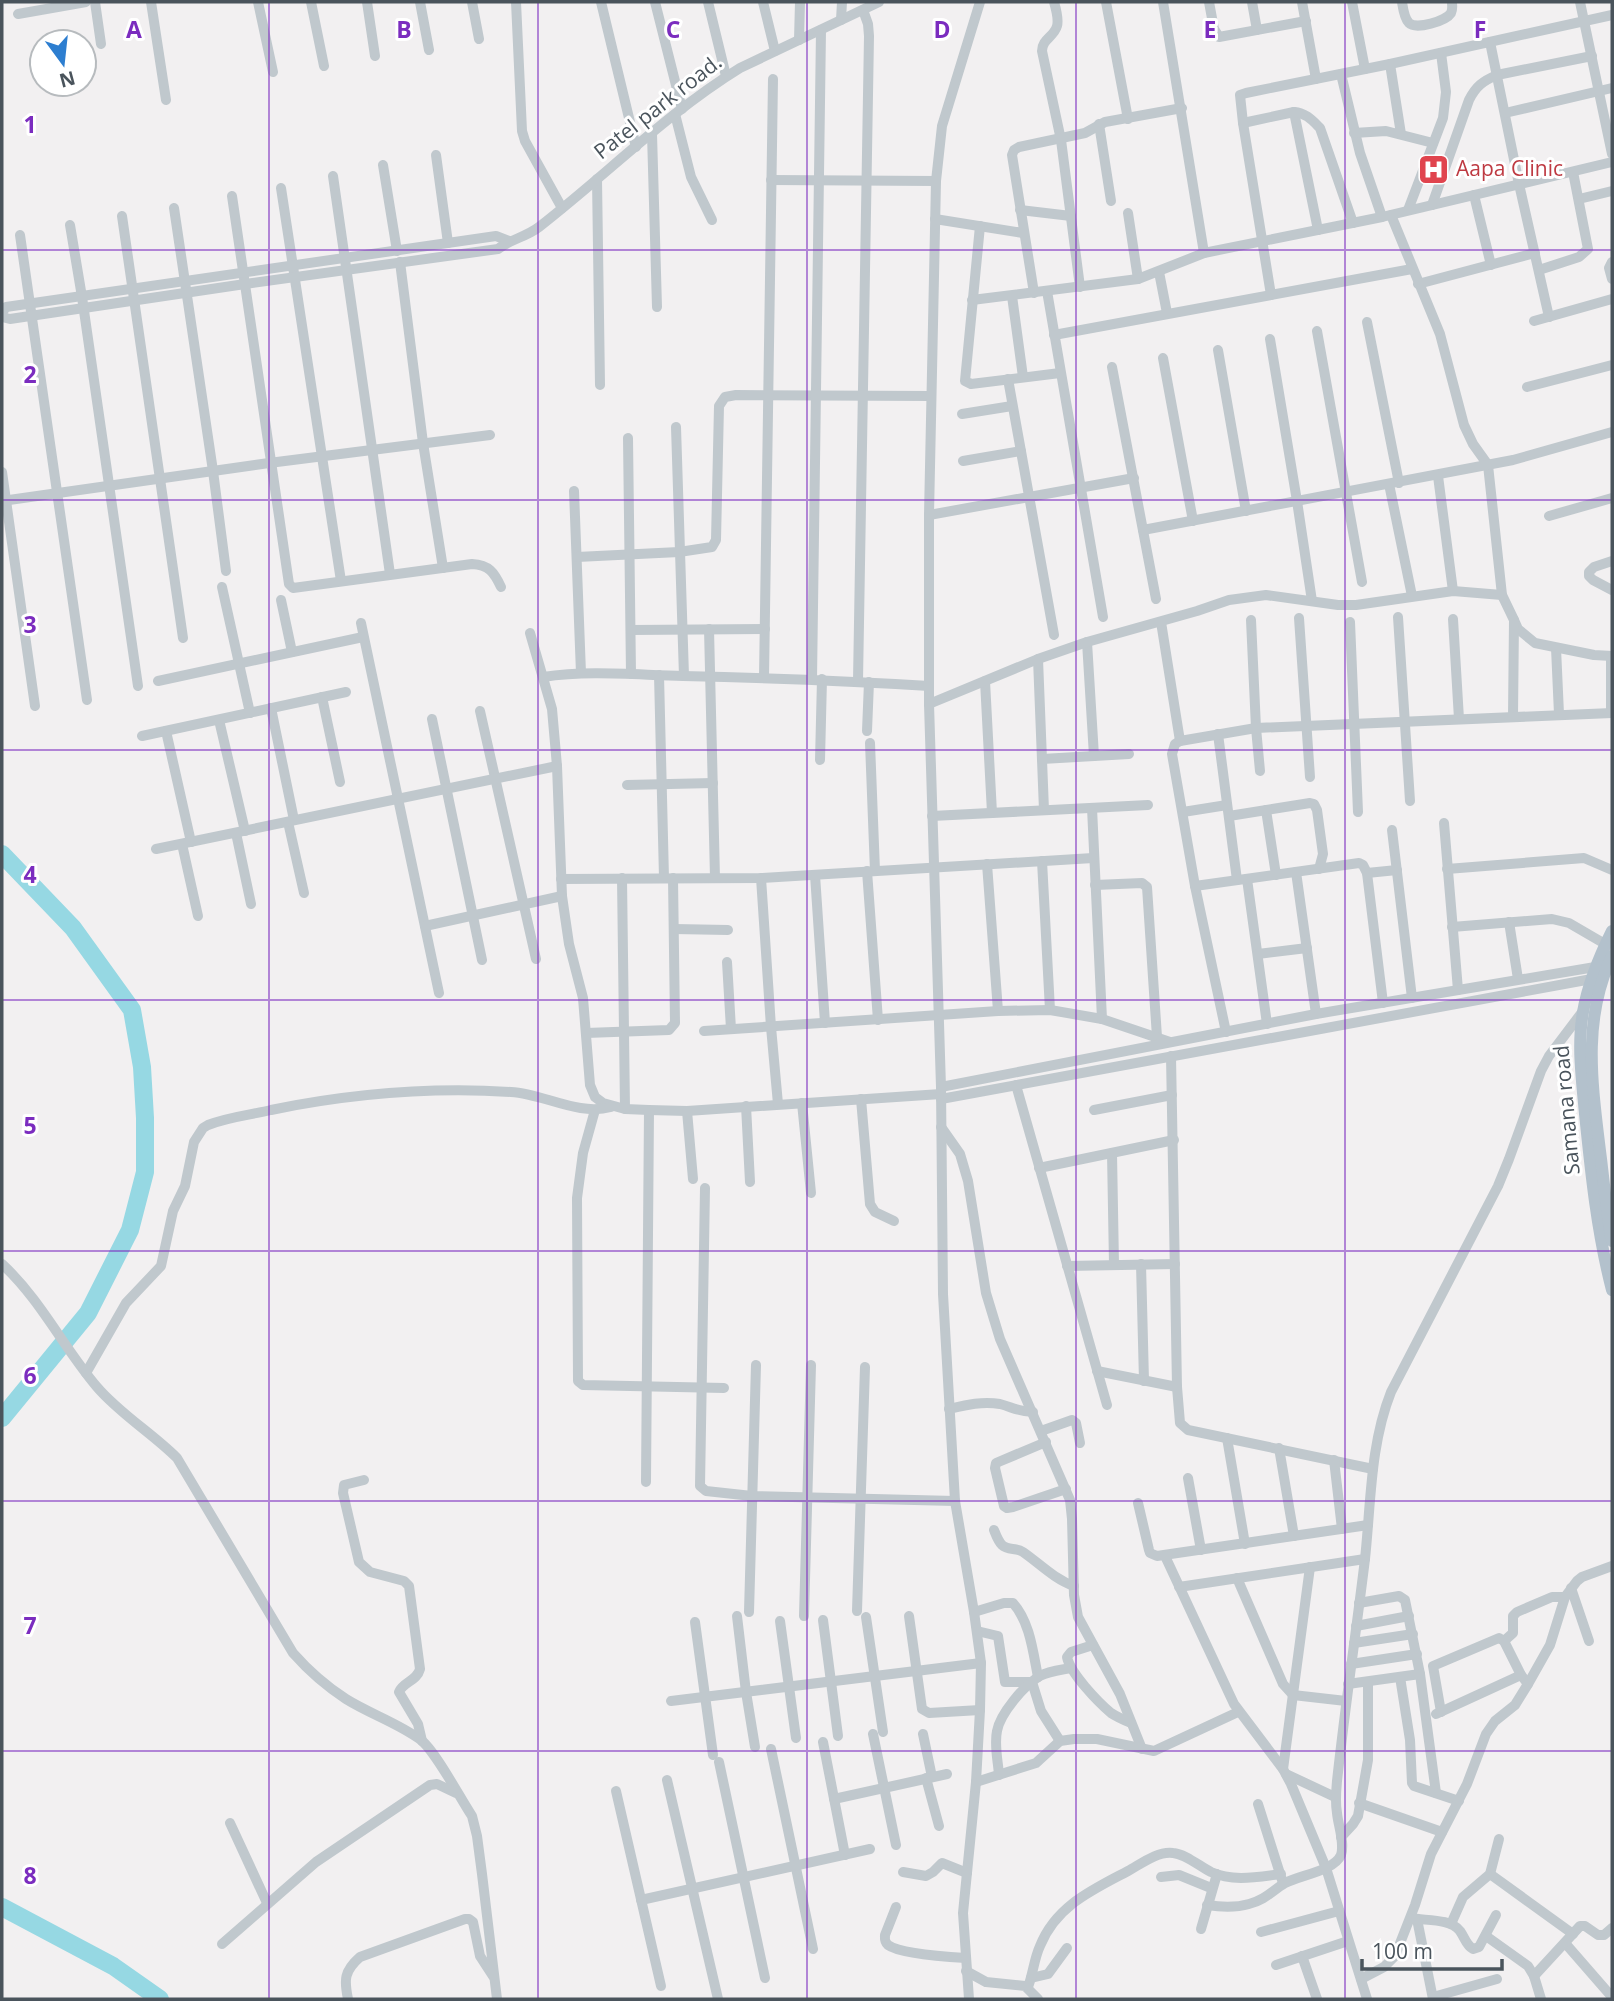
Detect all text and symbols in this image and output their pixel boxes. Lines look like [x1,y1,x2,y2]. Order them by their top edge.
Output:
text: A [126,13,142,45]
text: B [396,13,412,45]
text: C [666,13,680,45]
text: D [933,13,951,45]
text: E [1204,13,1216,45]
text: F [1474,13,1486,45]
north arrow [28,28,98,98]
street label: Patel park road. [588,47,727,165]
text: N [57,65,78,94]
text: 1 [23,108,37,140]
hospital icon: Aapa Clinic [1416,152,1450,186]
place label: Aapa Clinic [1456,154,1563,182]
text: 2 [23,358,37,390]
text: 3 [23,608,37,640]
text: 4 [23,858,37,890]
street label: Samana road [1546,1044,1586,1176]
text: 5 [23,1109,37,1141]
text: 6 [23,1359,37,1391]
text: 7 [23,1609,37,1641]
text: 8 [23,1859,37,1891]
scale bar [1362,1927,1502,1971]
text: 100 m [1372,1937,1433,1965]

